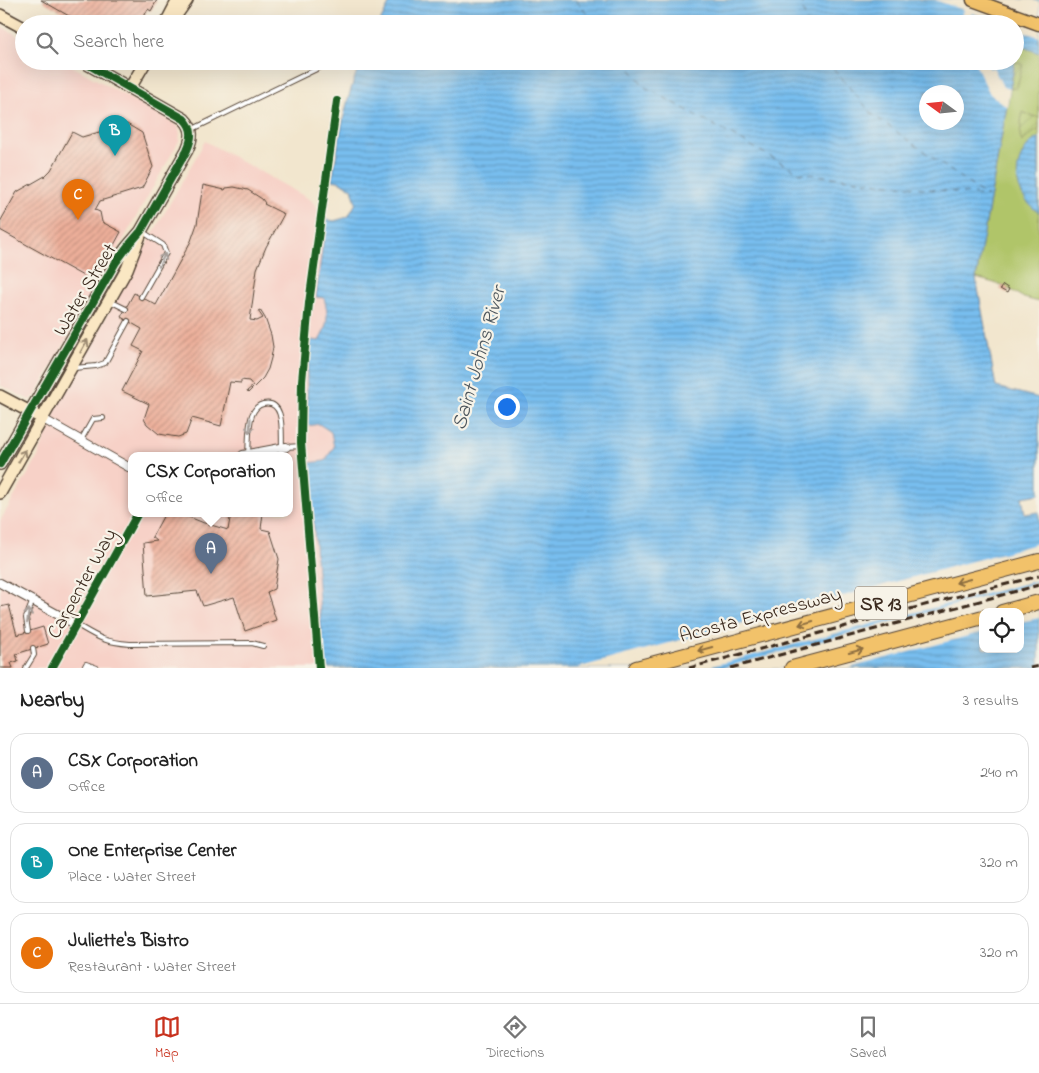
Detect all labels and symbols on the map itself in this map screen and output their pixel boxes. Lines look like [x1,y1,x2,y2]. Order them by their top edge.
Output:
north arrow [919,85,964,130]
pin: B [99,115,131,156]
pin: C [62,179,94,220]
street label: Water Street [47,238,125,342]
one-way arrow [157,253,167,268]
water label: Saint Johns River [445,281,515,434]
one-way arrow [80,339,89,354]
your location [494,394,520,420]
one-way arrow [246,418,255,434]
one-way arrow [17,449,27,464]
street label: Carpenter Way [41,524,125,645]
pin: A [195,533,227,574]
one-way arrow [955,576,971,586]
street label: Acosta Expressway [676,581,845,652]
road number: SR 13 [855,586,907,620]
one-way arrow [23,608,33,624]
one-way arrow [798,618,814,628]
one-way arrow [698,645,714,655]
one-way arrow [847,646,863,655]

